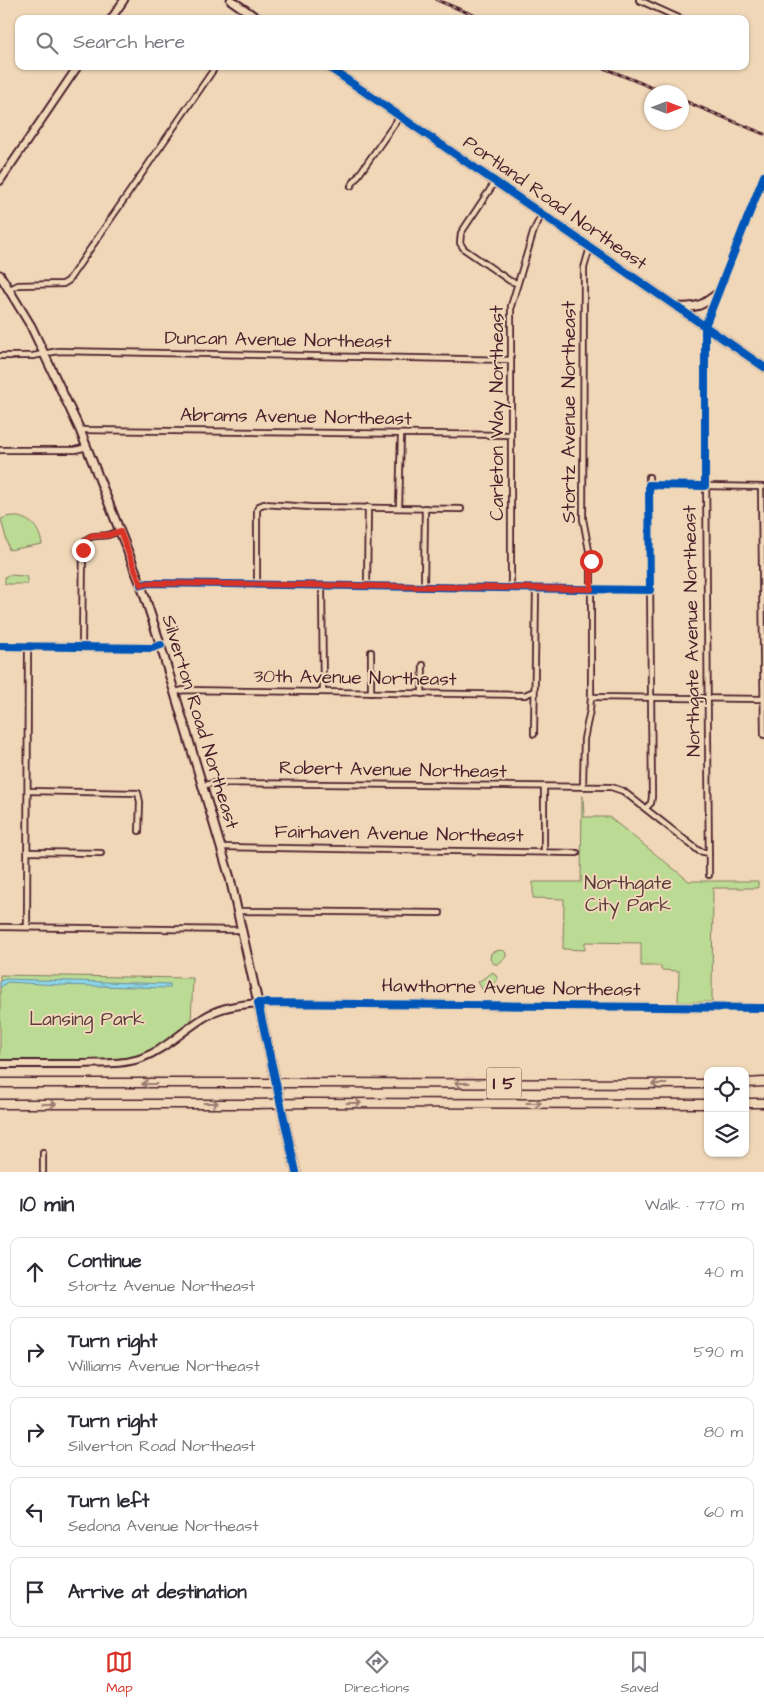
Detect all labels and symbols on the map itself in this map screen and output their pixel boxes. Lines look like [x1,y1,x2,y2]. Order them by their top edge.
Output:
north arrow [644,85,689,130]
street label: Portland Road Northeast [458,129,653,277]
street label: Stortz Avenue Northeast [556,300,583,523]
street label: Carleton Way Northeast [484,305,512,521]
street label: Duncan Avenue Northeast [164,325,392,355]
street label: Abrams Avenue Northeast [180,401,412,433]
street label: Northgate Avenue Northeast [676,505,709,757]
route end [72,539,95,562]
route start [580,550,603,573]
street label: Silverton Road Northeast [155,612,246,833]
street label: 30th Avenue Northeast [253,663,457,693]
street label: Robert Avenue Northeast [279,755,507,785]
street label: Fairhaven Avenue Northeast [274,818,524,850]
park label: Northgate City Park [584,870,672,920]
street label: Hawthorne Avenue Northeast [381,972,641,1004]
park label: Lansing Park [29,1006,145,1034]
road number: I 5 [486,1068,522,1098]
one-way arrow [454,1078,470,1088]
one-way arrow [142,1079,158,1089]
one-way arrow [651,1079,668,1089]
one-way arrow [202,1098,219,1108]
one-way arrow [346,1098,362,1108]
one-way arrow [526,1098,542,1108]
one-way arrow [40,1099,56,1109]

